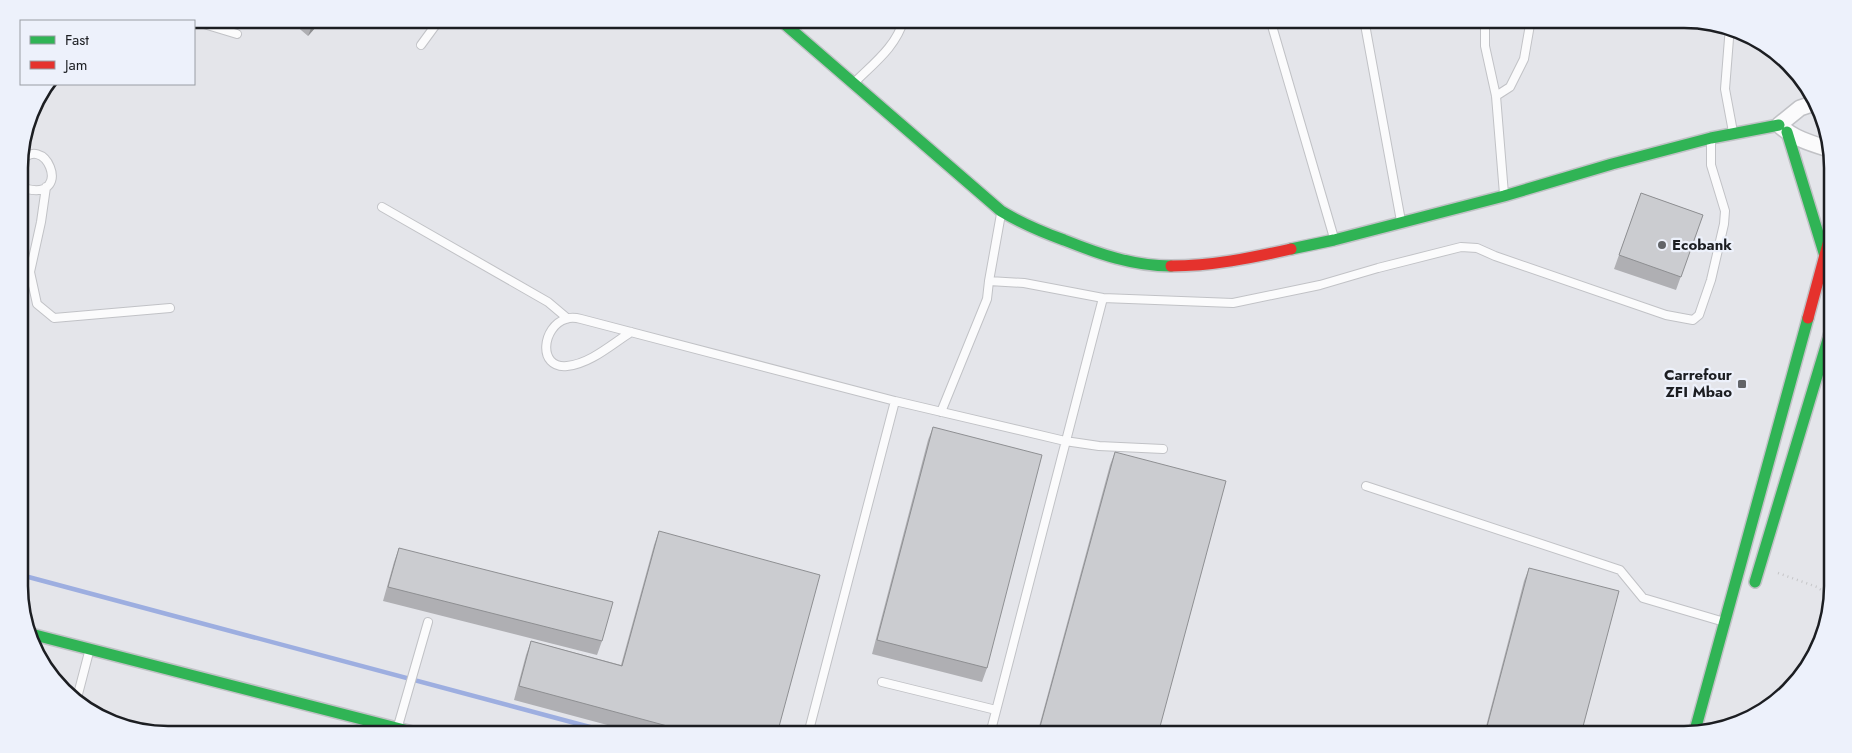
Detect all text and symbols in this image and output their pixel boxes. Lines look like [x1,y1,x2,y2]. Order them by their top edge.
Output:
legend [20,20,195,85]
text: Fast [65,29,89,51]
text: Jam [63,54,88,76]
place label: Ecobank [1672,234,1732,256]
marker: Ecobank [1656,239,1668,251]
place label: Carrefour ZFI Mbao [1664,364,1733,403]
marker: Carrefour ZFI Mbao [1736,378,1748,390]

